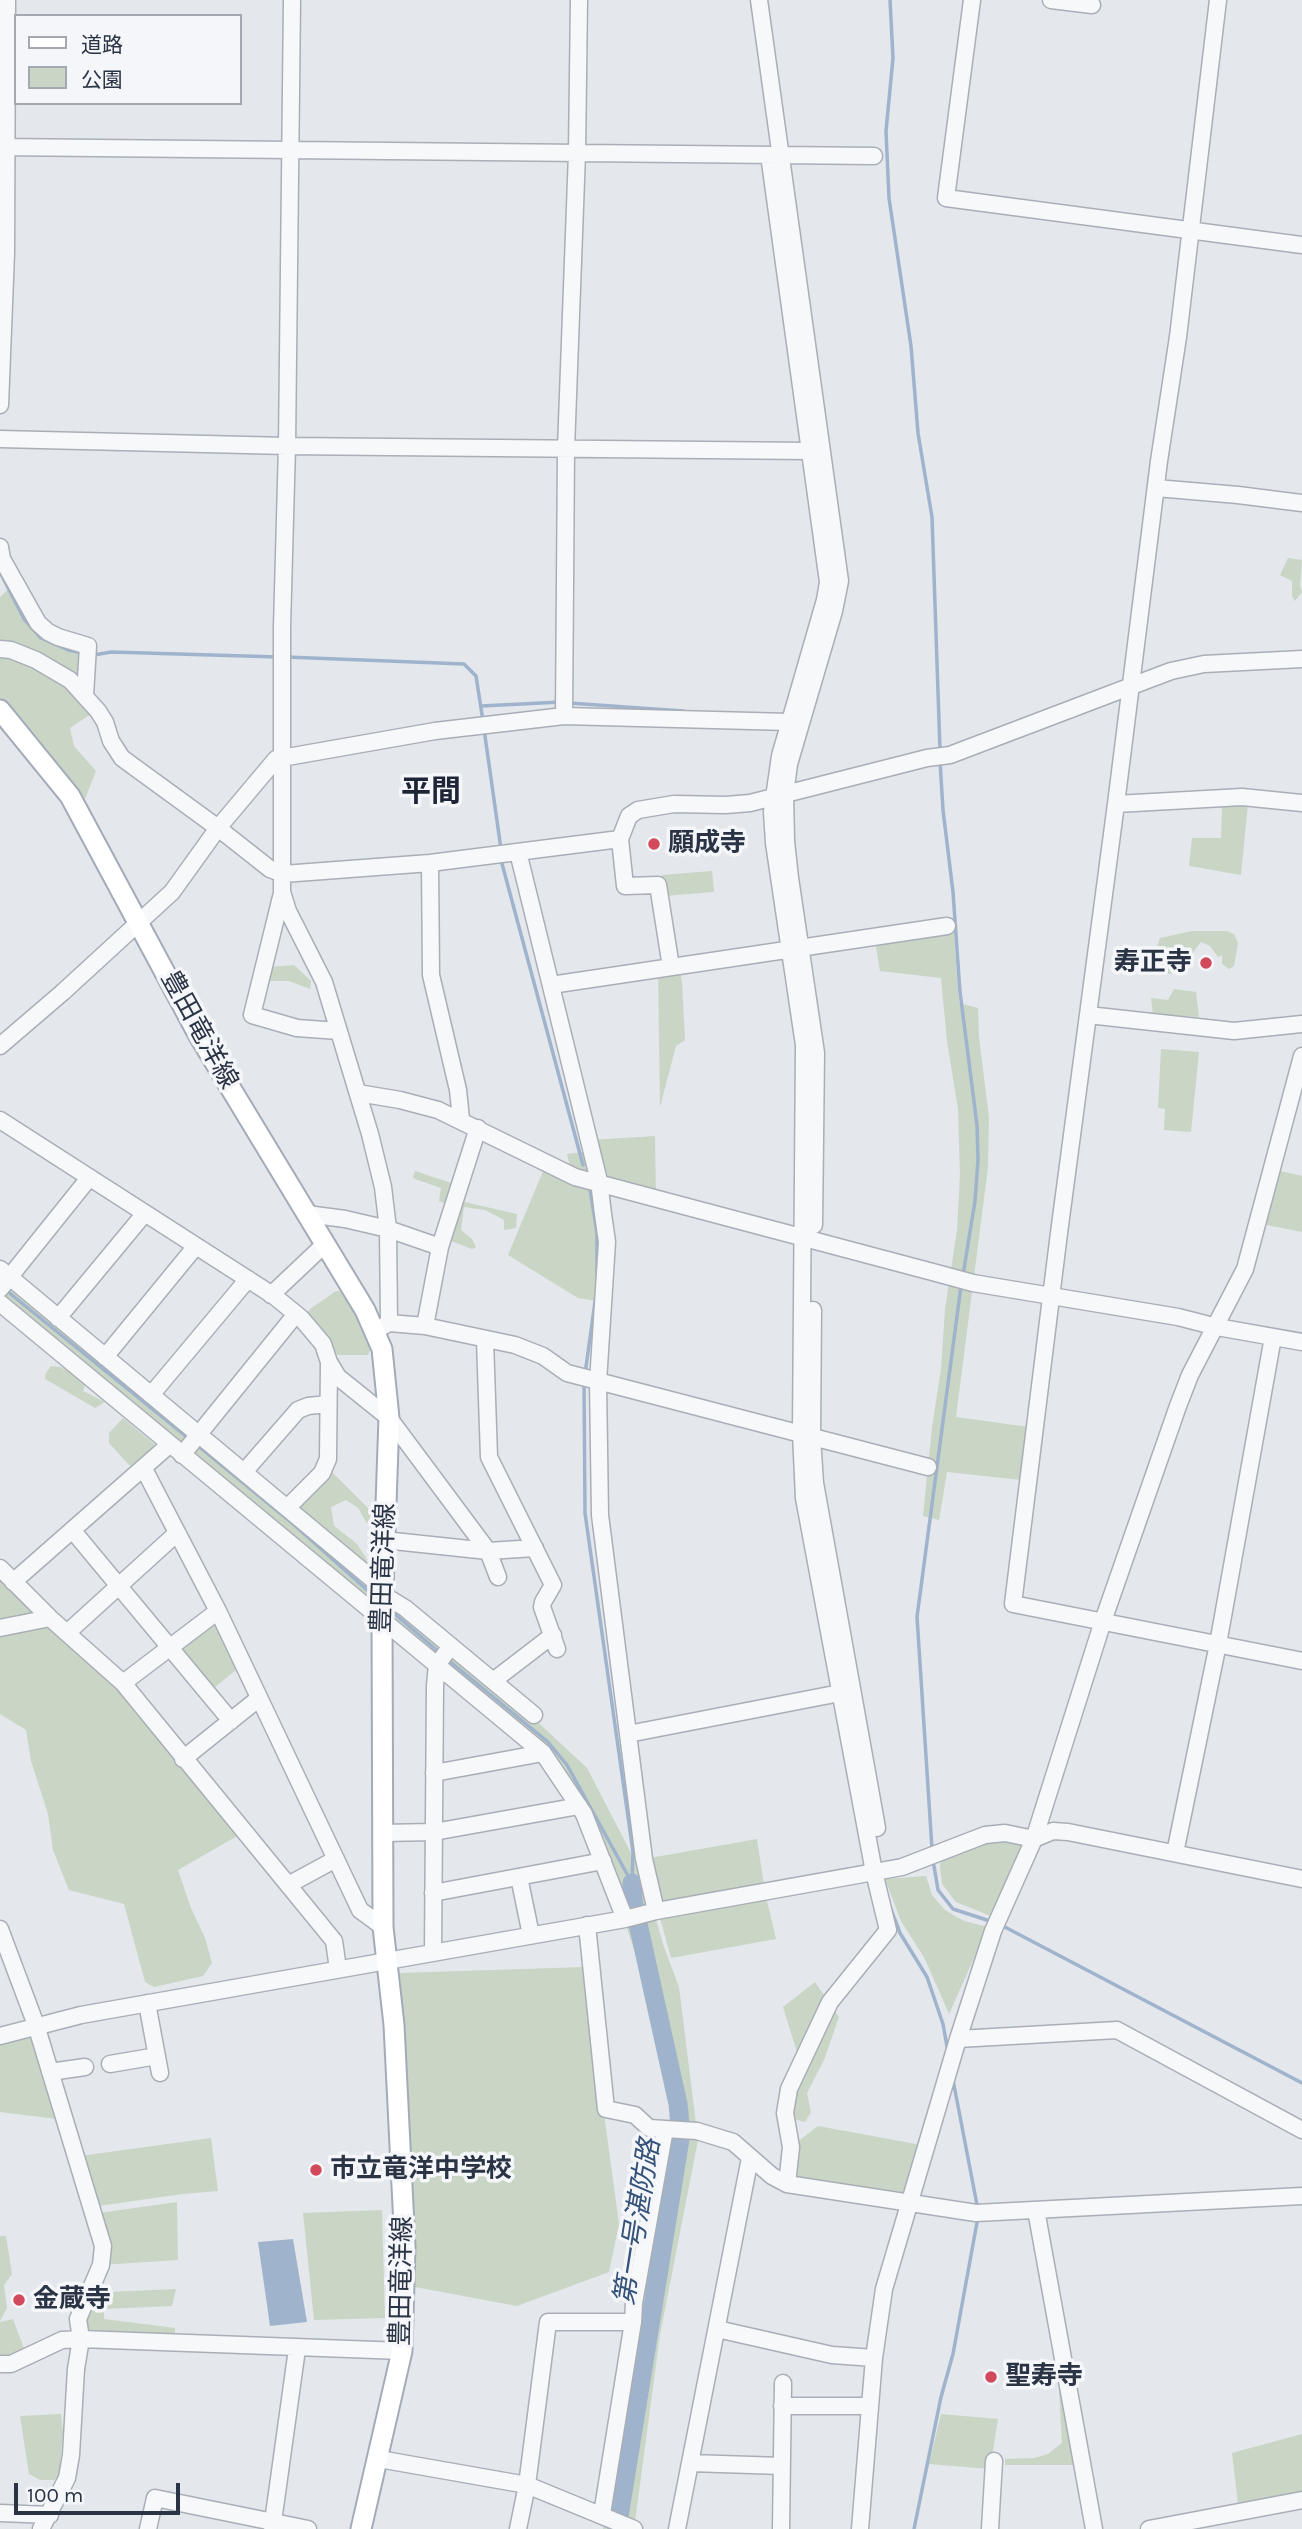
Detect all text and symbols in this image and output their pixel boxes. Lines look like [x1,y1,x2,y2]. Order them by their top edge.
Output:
legend [14,14,242,105]
text: 道路 [81,33,123,57]
text: 公園 [81,68,123,92]
district label: 平間 [401,774,461,810]
place label: 願成寺 [668,828,746,860]
marker: 願成寺 [646,836,662,852]
place label: 寿正寺 [1114,947,1192,979]
marker: 寿正寺 [1198,955,1214,971]
street label: 豊田竜洋線 [154,966,244,1094]
street label: 豊田竜洋線 [366,1502,402,1634]
water label: 第一号湛防路 [608,2136,668,2308]
place label: 市立竜洋中学校 [330,2154,512,2186]
marker: 市立竜洋中学校 [308,2162,324,2178]
street label: 豊田竜洋線 [385,2216,419,2346]
place label: 金蔵寺 [33,2284,111,2316]
marker: 金蔵寺 [11,2292,27,2308]
place label: 聖寿寺 [1005,2361,1083,2393]
marker: 聖寿寺 [983,2369,999,2385]
scale bar [18,2470,184,2514]
text: 100 m [27,2483,84,2507]

